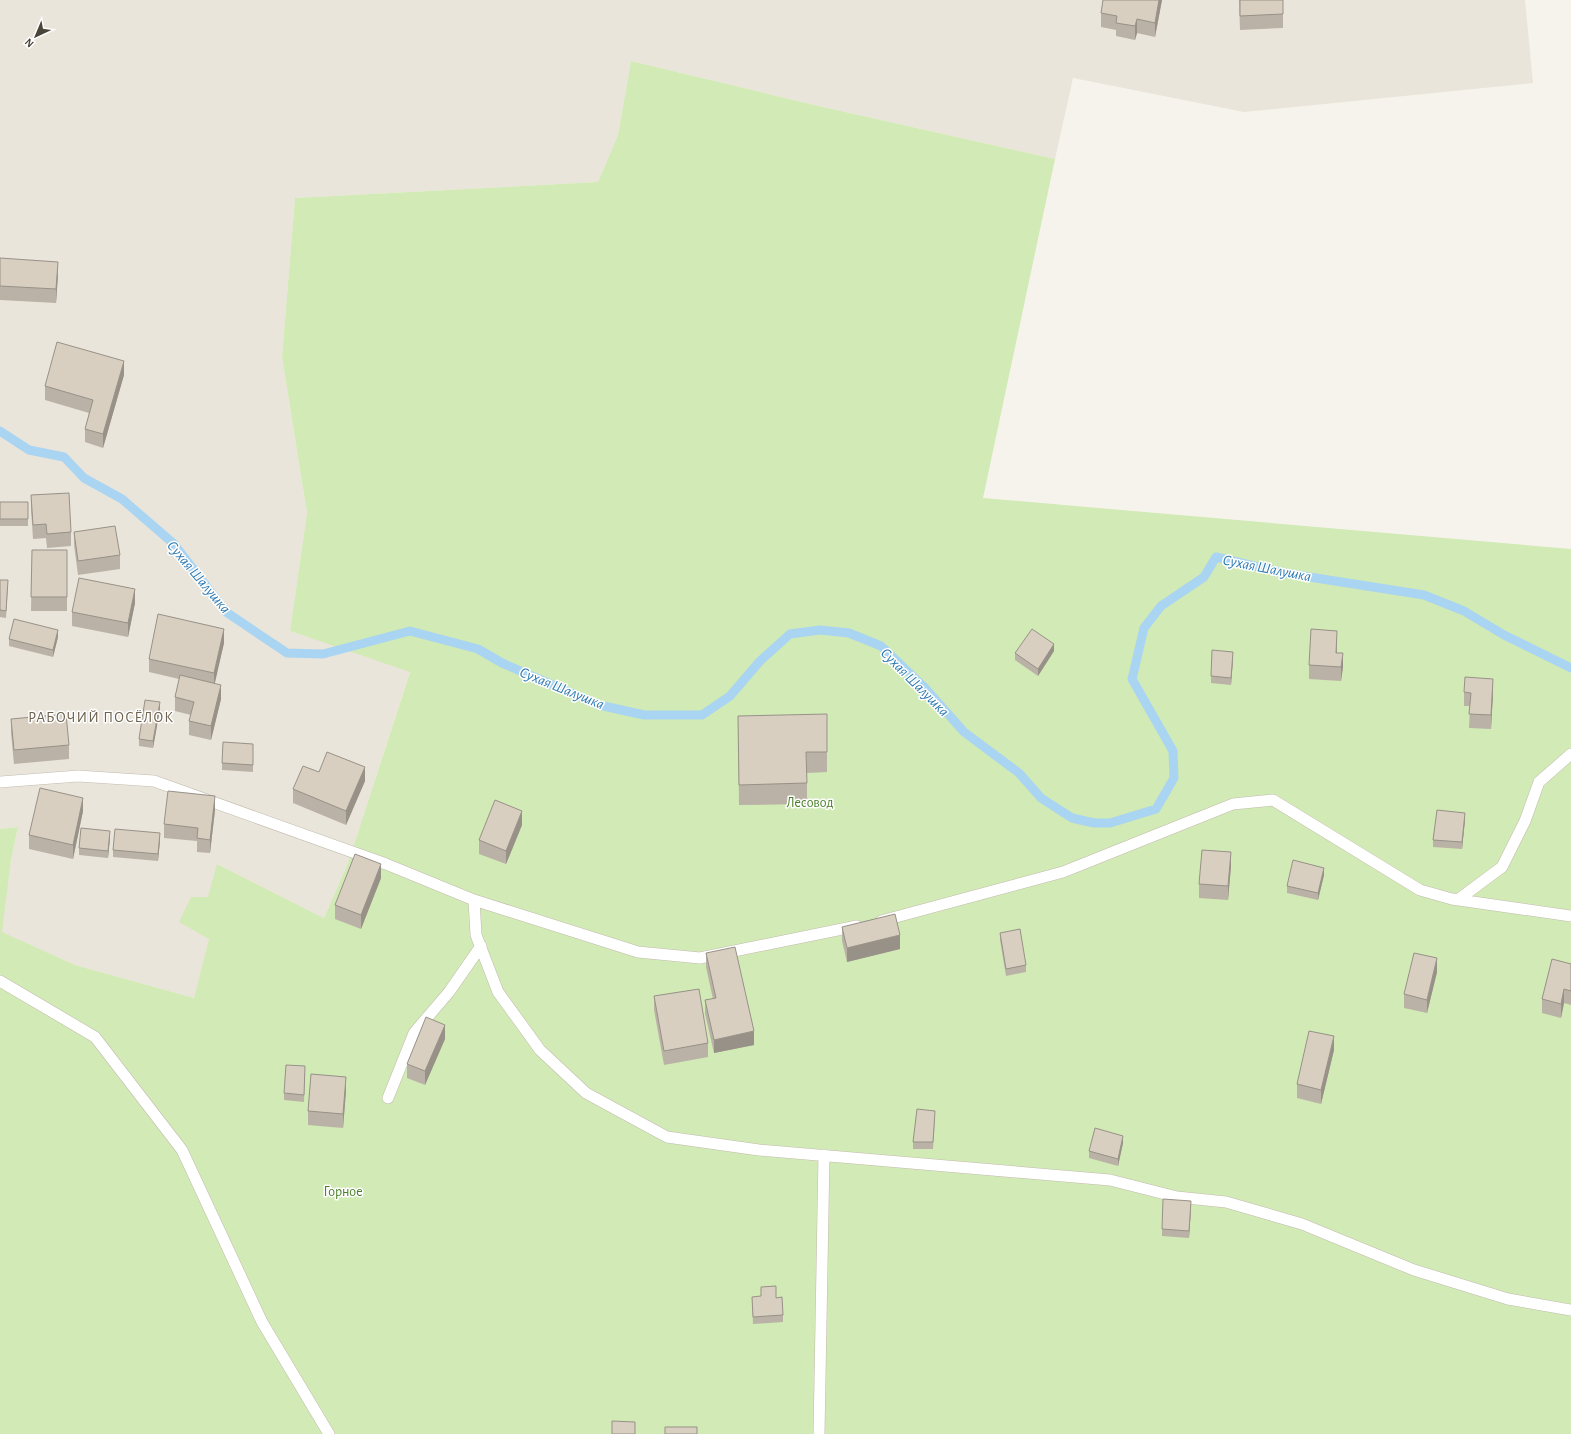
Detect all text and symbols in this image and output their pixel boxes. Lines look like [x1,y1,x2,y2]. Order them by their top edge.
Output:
north arrow [16,16,56,56]
text: N [23,36,36,49]
water label: Сухая Шалушка [164,538,233,616]
water label: Сухая Шалушка [1221,553,1312,584]
water label: Сухая Шалушка [878,645,952,719]
water label: Сухая Шалушка [517,665,606,712]
district label: РАБОЧИЙ ПОСЁЛОК [28,709,174,725]
park label: Лесовод [787,796,833,810]
park label: Горное [323,1185,363,1199]

